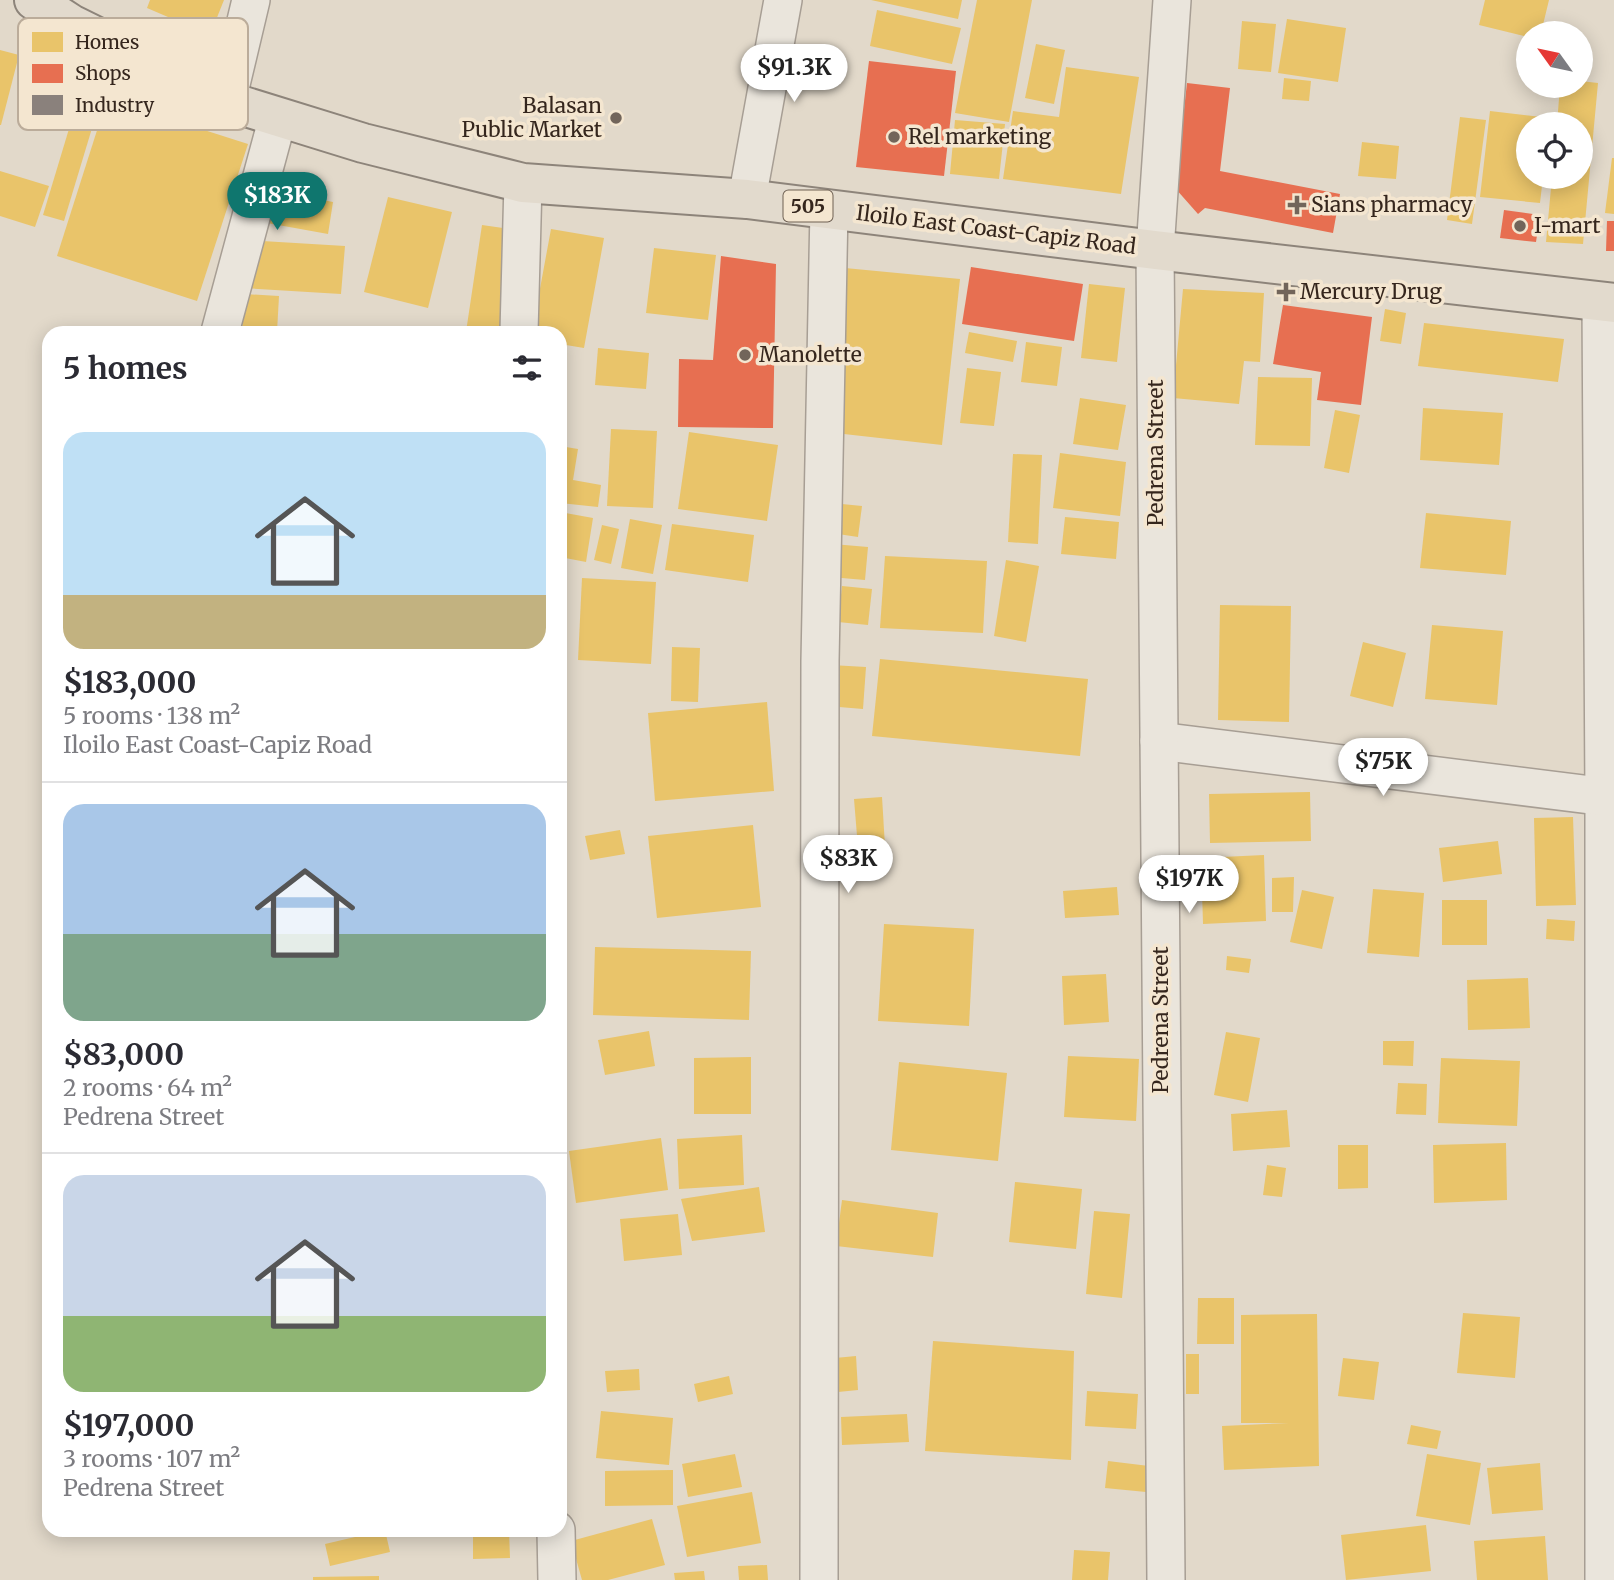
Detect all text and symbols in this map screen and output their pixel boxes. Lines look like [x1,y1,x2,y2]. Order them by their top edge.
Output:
legend [18,18,248,130]
north arrow [1516,21,1592,98]
map controls [1516,21,1593,189]
text: Homes [75,30,139,54]
pin: $91.3K [737,44,851,104]
text: $91.3K [757,52,831,81]
text: Shops [75,61,131,85]
place label: Balasan Public Market [462,92,602,143]
text: Industry [75,93,154,117]
marker: Balasan Public Market [608,110,624,126]
button: locate [1516,112,1593,189]
place label: Rel marketing [908,123,1052,150]
marker: Rel marketing [886,129,902,145]
pin: $183K [228,173,326,232]
text: $183K [243,180,311,209]
road number: 505 [784,190,832,222]
place label: Sians pharmacy [1311,191,1473,218]
marker: Sians pharmacy [1289,197,1305,213]
street label: Iloilo East Coast-Capiz Road [854,199,1138,260]
place label: I-mart [1534,212,1600,239]
marker: I-mart [1512,218,1528,234]
place label: Mercury Drug [1300,278,1442,305]
marker: Mercury Drug [1278,284,1294,300]
place label: Manolette [759,341,862,368]
marker: Manolette [737,347,753,363]
text: 5 homes [63,349,188,387]
icon: filters [508,349,546,387]
street label: Pedrena Street [1142,379,1169,527]
icon: home [242,478,368,604]
text: $183,000 [63,663,196,701]
text: 5 rooms · 138 m² [63,701,240,730]
text: Iloilo East Coast-Capiz Road [63,730,372,759]
pin: $75K [1342,738,1424,798]
text: $75K [1354,746,1412,775]
pin: $83K [807,836,889,895]
text: $83K [819,843,877,872]
icon: home [242,850,368,976]
pin: $197K [1140,856,1238,915]
text: $197K [1155,863,1223,892]
street label: Pedrena Street [1147,946,1174,1094]
text: $83,000 [63,1035,184,1073]
text: 2 rooms · 64 m² [63,1073,232,1102]
text: Pedrena Street [63,1102,224,1131]
icon: home [242,1221,368,1347]
text: $197,000 [63,1406,194,1444]
text: 3 rooms · 107 m² [63,1444,240,1473]
text: Pedrena Street [63,1473,224,1502]

